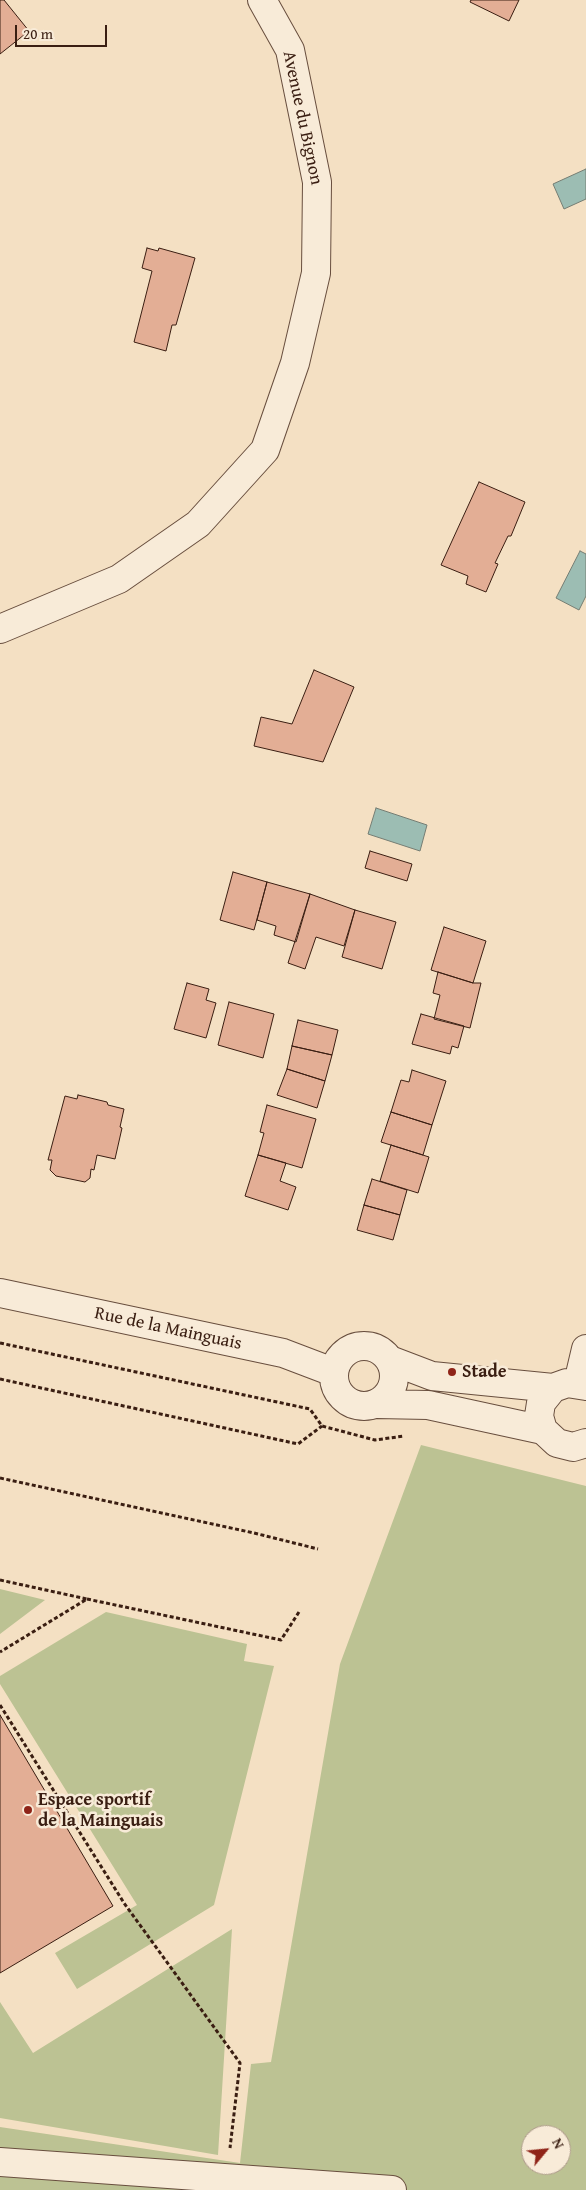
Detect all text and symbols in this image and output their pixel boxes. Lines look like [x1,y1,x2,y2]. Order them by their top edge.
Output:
scale bar [18,15,110,47]
text: 20 m [23,23,53,44]
street label: Avenue du Bignon [277,49,327,187]
street label: Rue de la Mainguais [92,1303,244,1355]
place label: Stade [462,1361,507,1383]
marker: Stade [446,1366,458,1378]
place label: Espace sportif de la Mainguais [38,1789,163,1832]
marker: Espace sportif de la Mainguais [22,1804,34,1816]
north arrow [521,2125,571,2175]
text: N [547,2135,569,2152]

